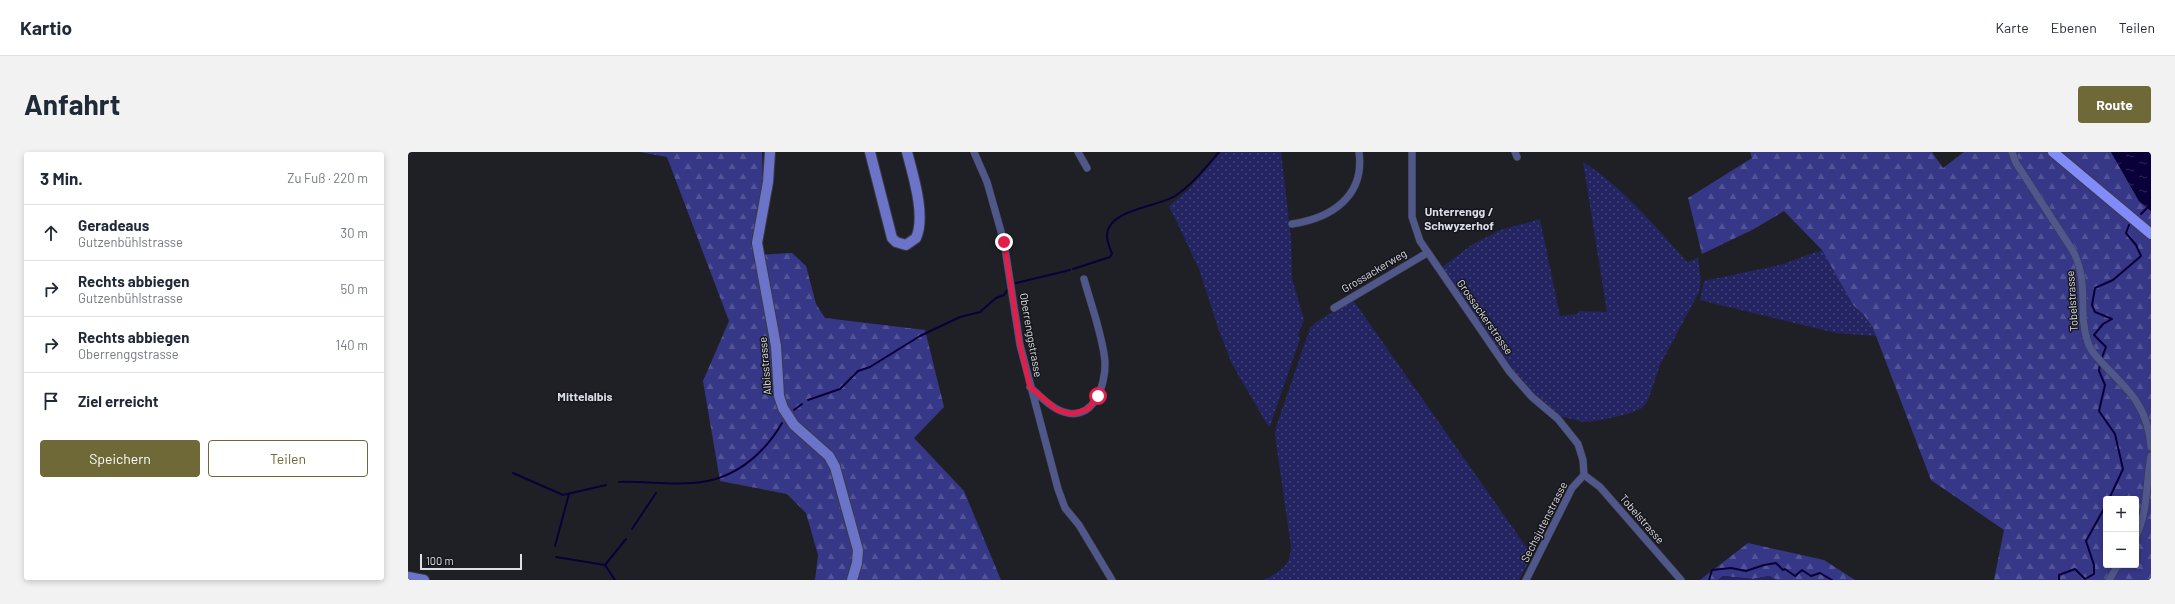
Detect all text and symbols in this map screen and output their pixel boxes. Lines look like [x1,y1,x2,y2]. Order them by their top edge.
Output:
text: Kartio [20,16,72,39]
text: Karte [1995,19,2029,36]
text: Ebenen [2051,19,2097,36]
text: Teilen [2119,19,2155,36]
button: Route [2078,86,2151,123]
text: Anfahrt [24,87,120,121]
text: 3 Min. [40,168,83,188]
text: Zu Fuß · 220 m [287,170,368,186]
district label: Unterrengg / Schwyzerhof [1424,204,1494,232]
text: Geradeaus [78,216,149,234]
icon: ahead [40,222,62,244]
text: 30 m [341,225,368,241]
route end [995,233,1013,251]
text: Gutzenbühlstrasse [78,234,183,250]
street label: Grossackerweg [1339,246,1409,295]
street label: Tobelstrasse [2063,270,2080,332]
text: Rechts abbiegen [78,272,189,290]
street label: Grossackerstrasse [1455,277,1516,357]
icon: right [40,278,62,300]
text: 50 m [341,281,368,297]
text: Gutzenbühlstrasse [78,290,183,306]
street label: Oberrenggstrasse [1018,292,1045,378]
text: Rechts abbiegen [78,328,189,346]
icon: right [40,334,62,356]
street label: Albisstrasse [755,336,774,396]
text: 140 m [336,337,368,353]
text: Oberrenggstrasse [78,346,179,362]
route start [1089,387,1107,405]
district label: Mittelalbis [557,389,613,403]
icon: arrive [40,390,62,412]
text: Ziel erreicht [78,392,159,410]
button: Speichern [40,440,200,477]
button: Teilen [208,440,368,477]
street label: Sechsjutenstrasse [1518,479,1570,564]
street label: Tobelstrasse [1617,491,1667,546]
map controls [2103,496,2139,568]
button: + [2103,496,2139,532]
button: − [2103,532,2139,568]
scale bar [420,552,522,571]
text: 100 m [426,554,454,567]

